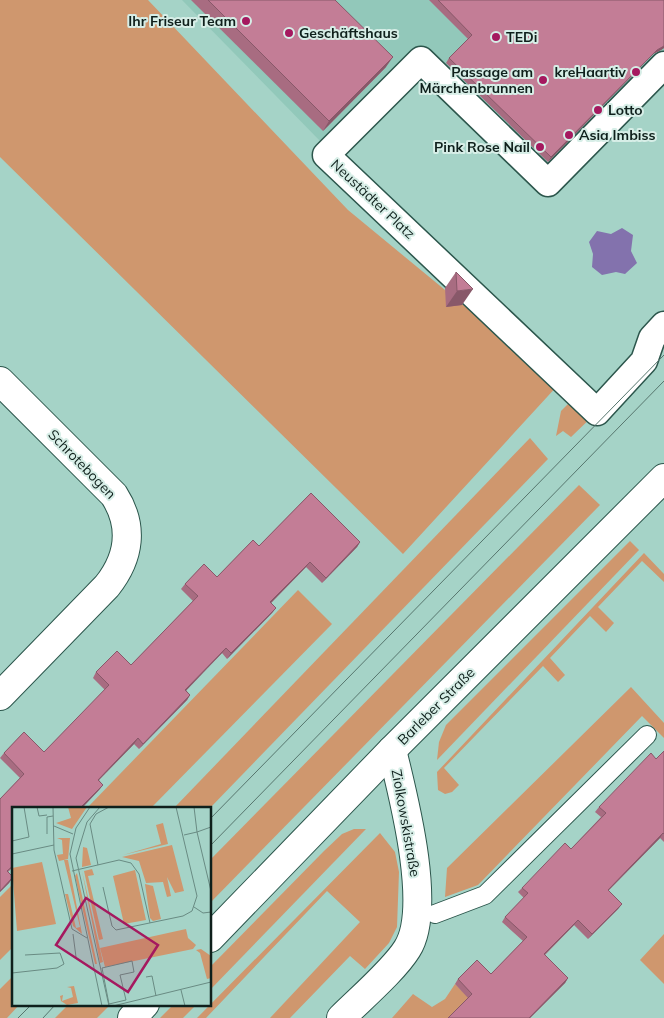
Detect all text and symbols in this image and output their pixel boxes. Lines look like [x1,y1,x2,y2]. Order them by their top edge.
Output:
place label: Ihr Friseur Team [128,12,236,30]
marker: Ihr Friseur Team [240,15,252,27]
place label: Geschäftshaus [299,24,398,42]
marker: Geschäftshaus [283,27,295,39]
place label: TEDi [506,28,537,46]
marker: TEDi [490,31,502,43]
place label: Passage am Märchenbrunnen [420,63,533,97]
place label: kreHaartiv [555,63,626,81]
marker: kreHaartiv [630,66,642,78]
marker: Passage am Märchenbrunnen [537,74,549,86]
place label: Lotto [608,101,642,119]
marker: Lotto [592,104,604,116]
place label: Asia Imbiss [579,126,656,144]
marker: Asia Imbiss [563,129,575,141]
place label: Pink Rose Nail [434,138,530,156]
marker: Pink Rose Nail [534,141,546,153]
street label: Neustädter Platz [327,155,419,243]
street label: Schrotebogen [44,425,120,503]
street label: Barleber Straße [394,664,478,748]
street label: Ziolkowskistraße [388,768,424,878]
inset map [12,807,211,1006]

